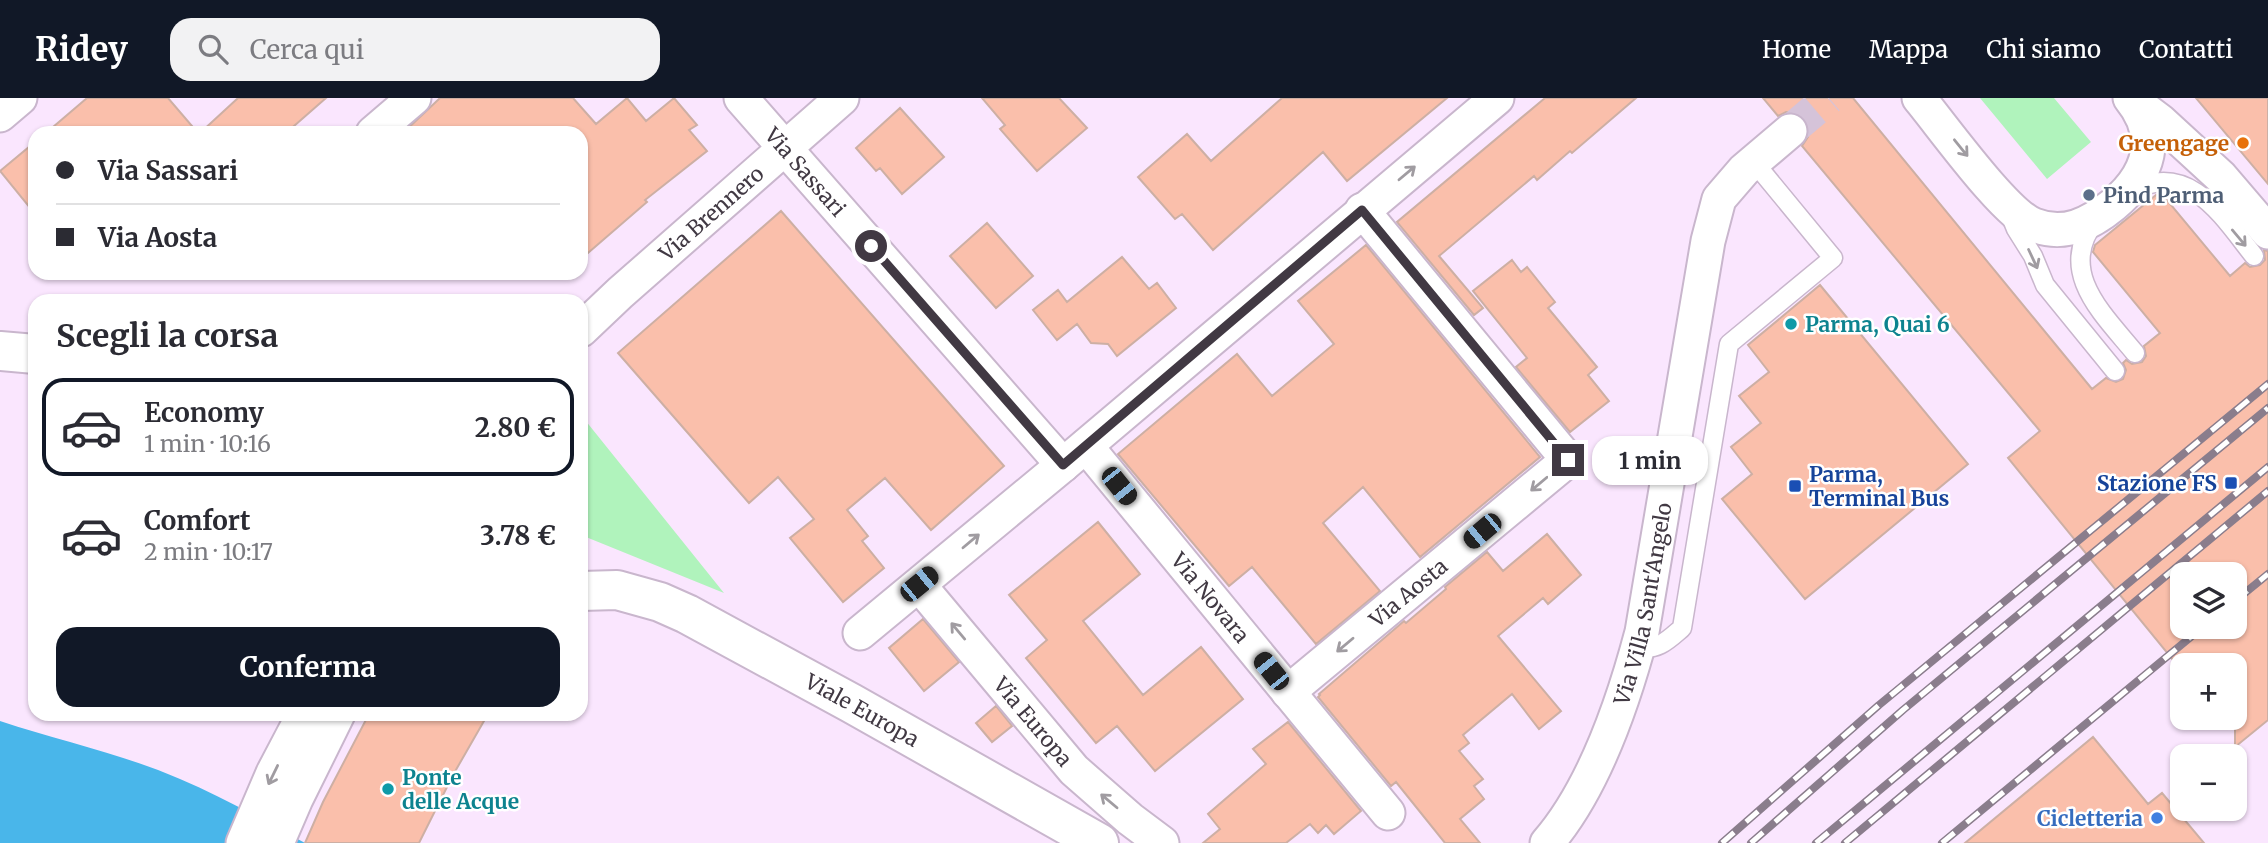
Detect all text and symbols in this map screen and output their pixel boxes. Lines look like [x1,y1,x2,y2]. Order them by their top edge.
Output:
search box [170,18,660,81]
text: Ridey [35,29,128,70]
icon: search [194,30,232,68]
text: Cerca qui [250,33,364,66]
text: Home [1762,34,1831,65]
text: Mappa [1869,34,1948,65]
text: Chi siamo [1986,34,2101,65]
text: Contatti [2139,34,2233,65]
street label: Via Sassari [759,121,852,222]
place label: Greengage [2119,130,2229,157]
marker: Greengage [2235,135,2251,151]
one-way arrow [1953,139,1968,157]
text: Via Sassari [98,154,238,187]
street label: Via Brennero [652,160,769,267]
one-way arrow [1397,165,1415,180]
place label: Pind Parma [2103,182,2224,209]
marker: Pind Parma [2081,187,2097,203]
text: Via Aosta [98,221,217,254]
one-way arrow [2232,228,2247,246]
route start [855,230,887,262]
one-way arrow [2027,248,2041,269]
place label: Parma, Quai 6 [1805,311,1950,338]
text: Scegli la corsa [56,316,278,356]
marker: Parma, Quai 6 [1783,316,1799,332]
icon: car [60,396,123,459]
text: Economy [144,396,264,429]
text: 2.80 € [475,411,556,444]
text: 1 min · 10:16 [144,429,271,458]
callout: 1 min [1592,436,1708,484]
route end [1552,444,1584,476]
text: 1 min [1619,446,1681,475]
place label: Parma, Terminal Bus [1809,461,1950,512]
car [1098,463,1141,509]
place label: Stazione FS [2097,470,2217,497]
marker: Stazione FS [2223,475,2239,491]
one-way arrow [1531,477,1549,492]
marker: Parma, Terminal Bus [1787,478,1803,494]
street label: Via Villa Sant'Angelo [1607,500,1677,709]
icon: car [60,504,123,567]
text: Comfort [144,504,250,537]
car [1460,509,1505,553]
text: 3.78 € [480,519,556,552]
one-way arrow [962,533,980,549]
text: 2 min · 10:17 [144,537,273,566]
street label: Via Novara [1165,546,1256,648]
street label: Via Aosta [1363,552,1453,633]
map controls [2170,562,2247,821]
button: layers [2170,562,2247,639]
car [897,563,942,605]
one-way arrow [950,623,965,641]
button: Conferma [56,627,560,707]
one-way arrow [1336,637,1354,653]
car [1250,648,1293,694]
button: + [2170,653,2247,730]
street label: Viale Europa [800,667,924,752]
street label: Via Europa [987,670,1079,772]
button: − [2170,744,2247,821]
one-way arrow [265,764,279,785]
place label: Ponte delle Acque [402,764,519,815]
marker: Ponte delle Acque [380,781,396,797]
one-way arrow [1100,793,1118,809]
place label: Cicletteria [2037,805,2143,832]
marker: Cicletteria [2149,810,2165,826]

